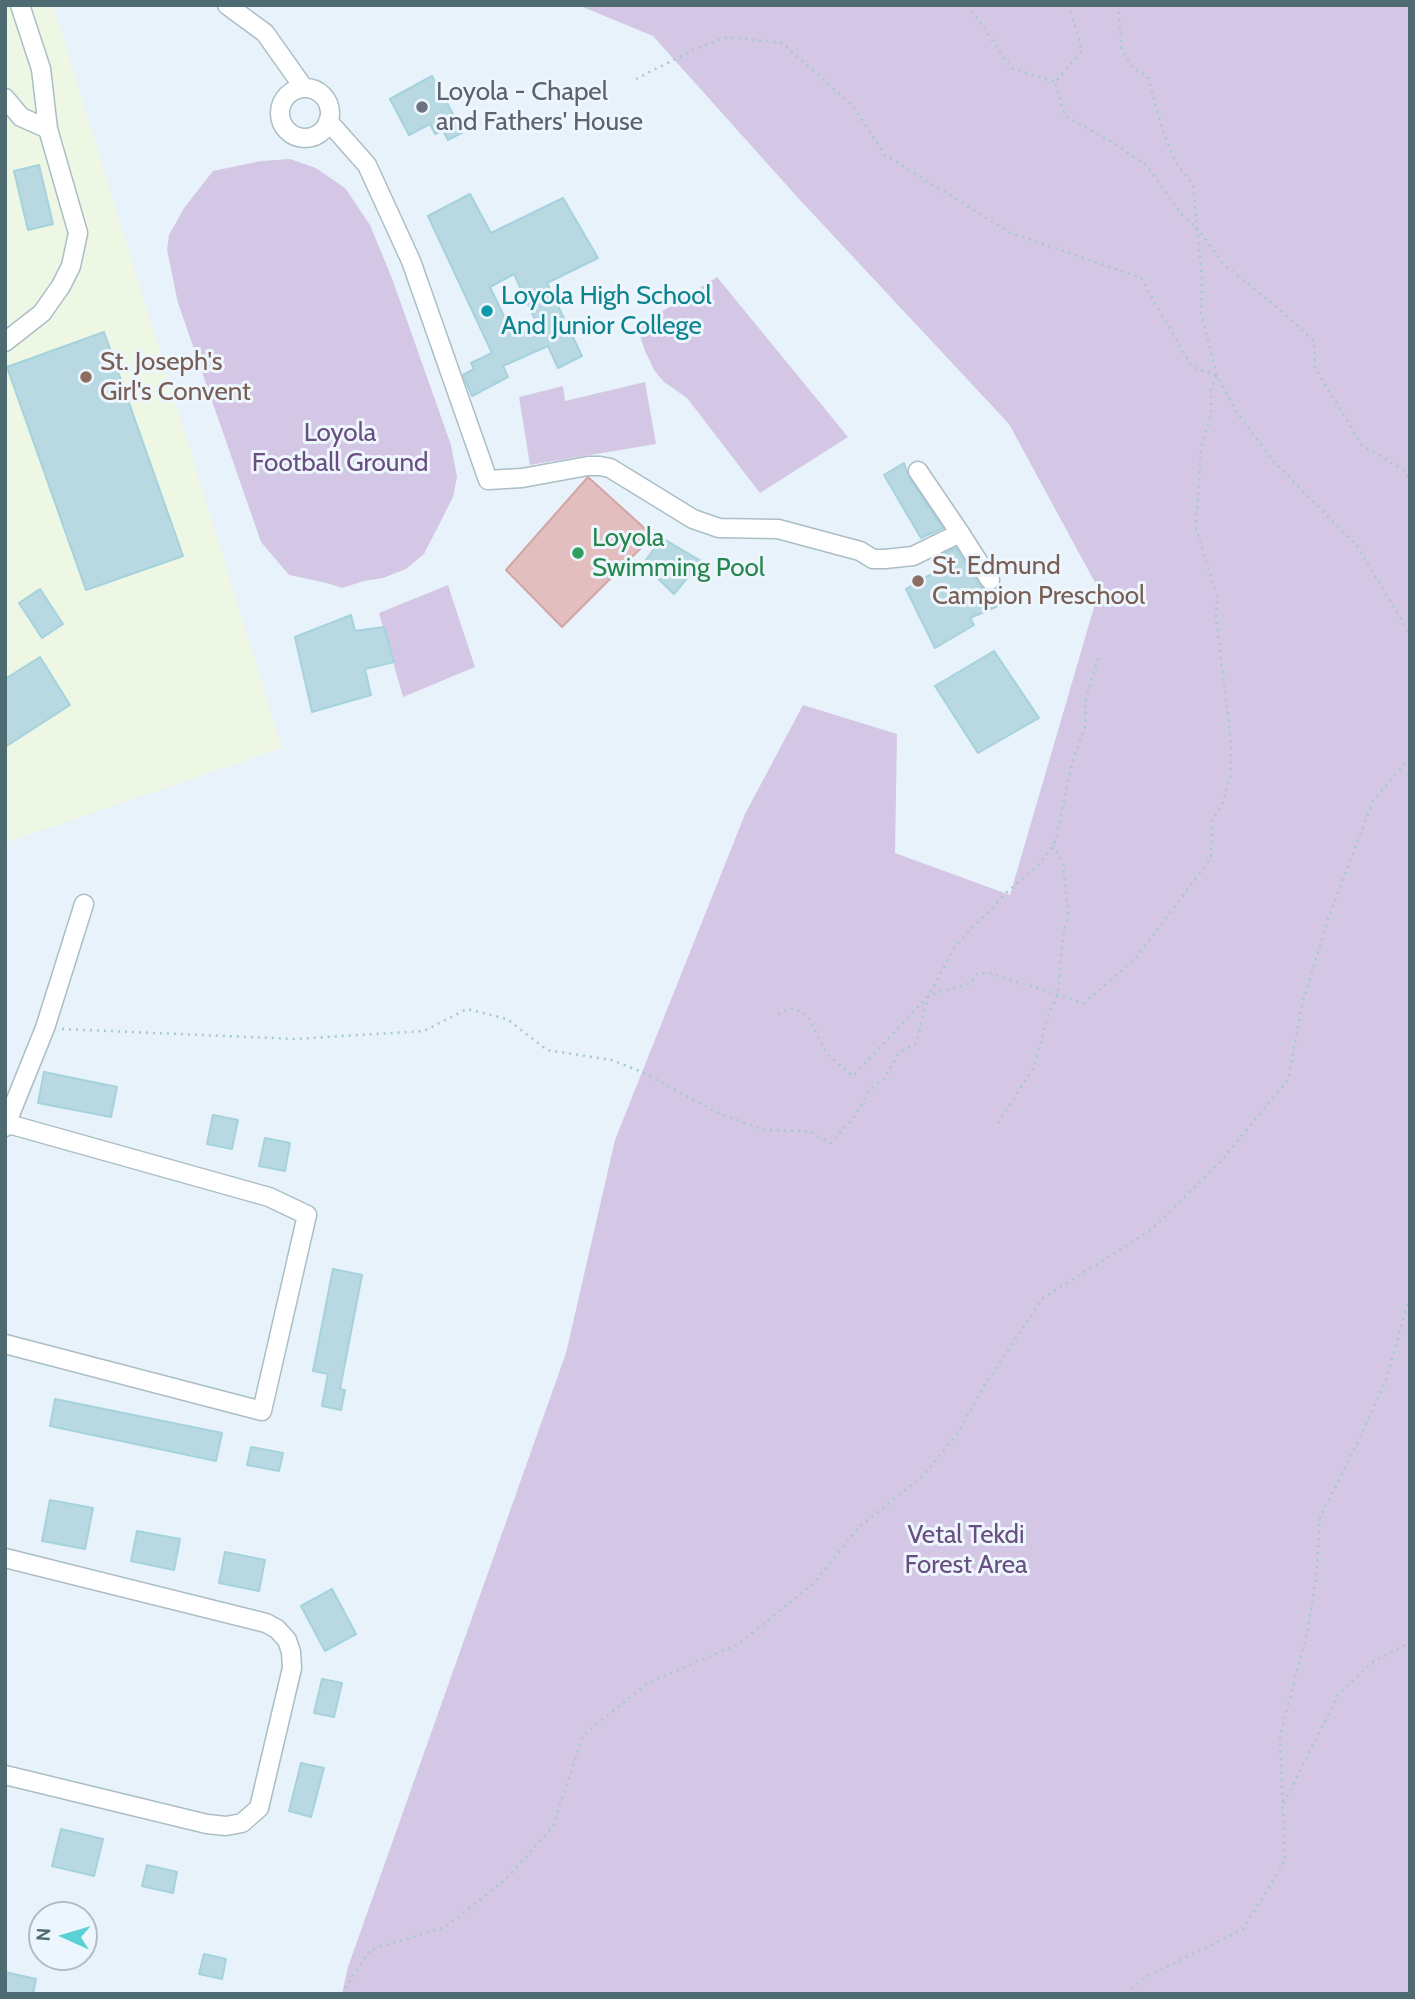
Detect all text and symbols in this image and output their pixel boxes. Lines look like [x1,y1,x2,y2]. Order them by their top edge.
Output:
place label: Loyola - Chapel and Fathers' House [436,76,643,138]
marker: Loyola - Chapel and Fathers' House [414,99,430,115]
place label: Loyola High School And Junior College [501,280,712,342]
marker: Loyola High School And Junior College [479,303,495,319]
place label: St. Joseph's Girl's Convent [100,346,251,408]
marker: St. Joseph's Girl's Convent [78,369,94,385]
park label: Loyola Football Ground [252,417,428,478]
place label: Loyola Swimming Pool [592,522,765,584]
marker: Loyola Swimming Pool [570,545,586,561]
place label: St. Edmund Campion Preschool [932,550,1145,612]
marker: St. Edmund Campion Preschool [910,573,926,589]
park label: Vetal Tekdi Forest Area [904,1519,1028,1580]
north arrow [28,1901,98,1971]
text: N [32,1927,55,1942]

